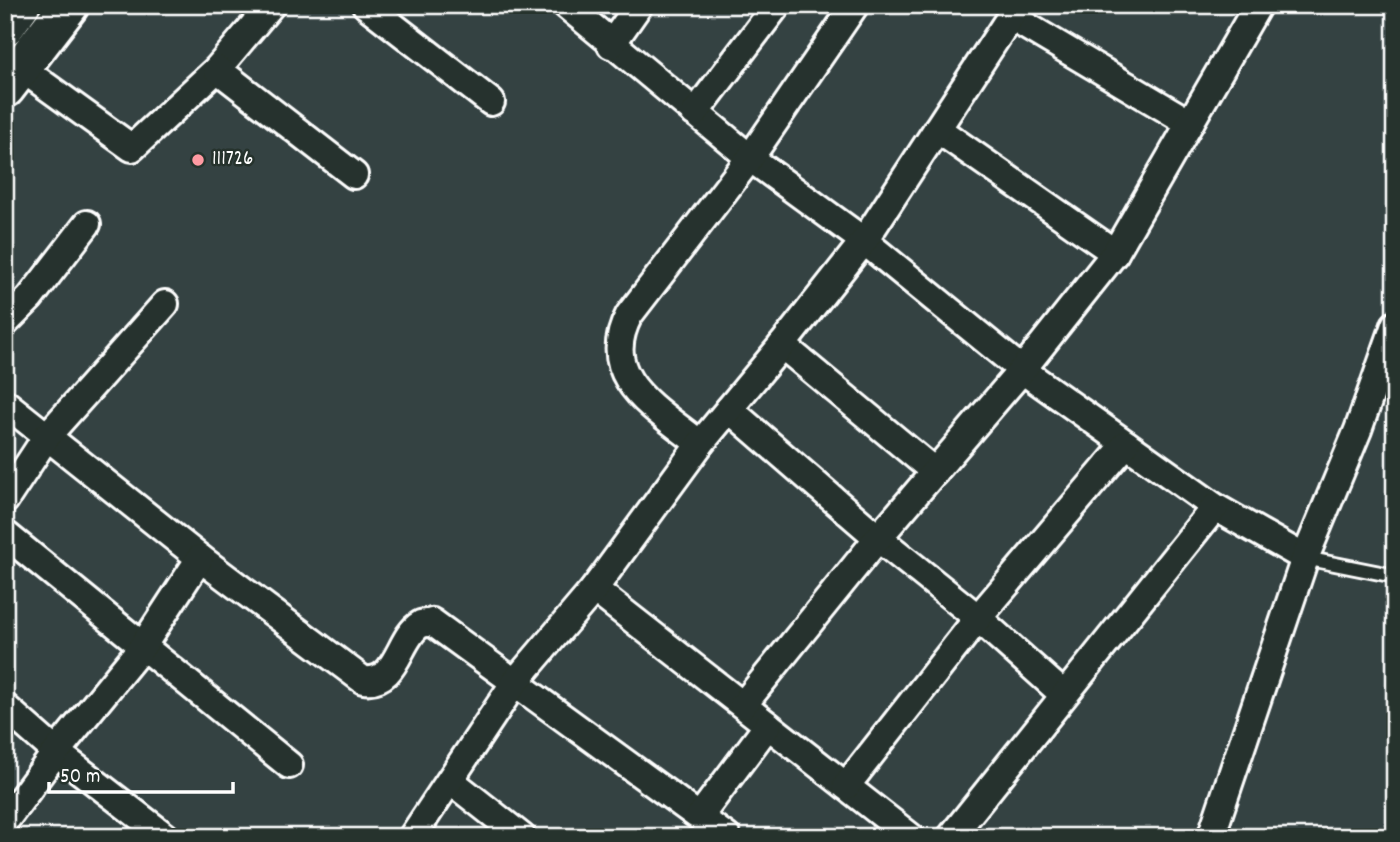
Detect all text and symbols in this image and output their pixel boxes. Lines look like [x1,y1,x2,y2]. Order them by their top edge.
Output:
place label: 111726 [212,145,253,175]
marker: 111726 [190,152,206,168]
scale bar [49,751,233,795]
text: 50 m [60,763,100,793]

